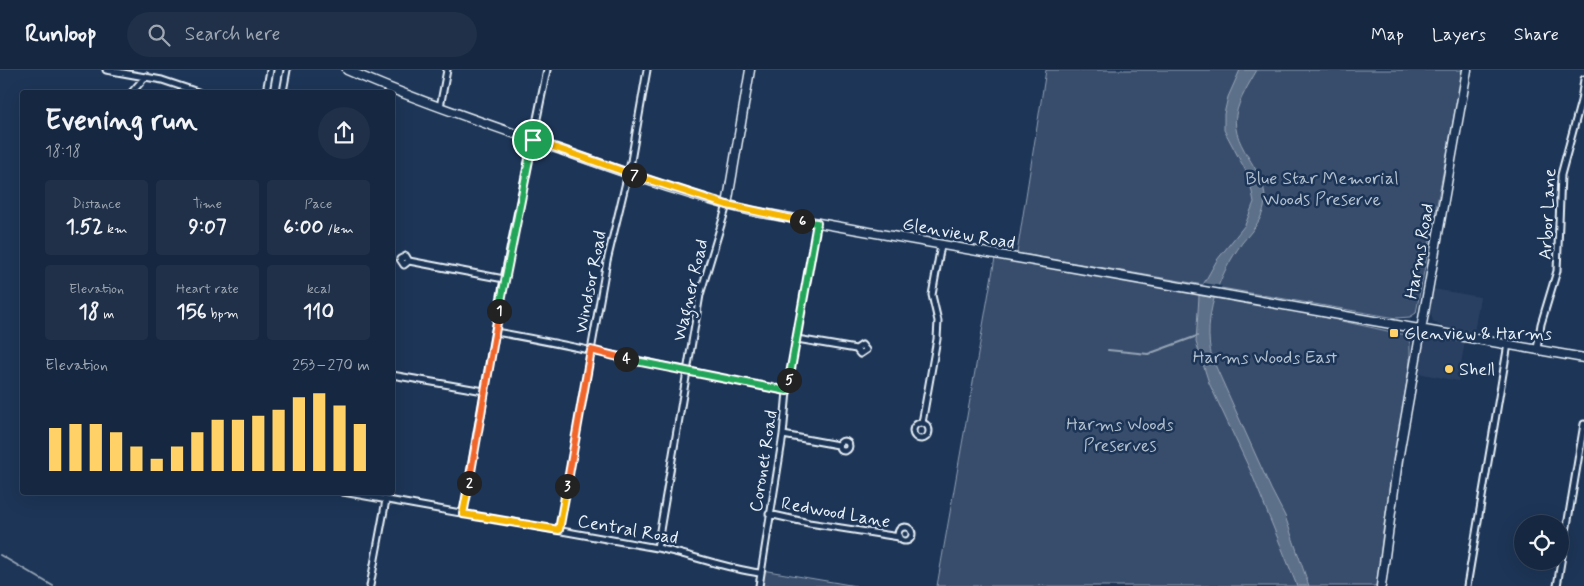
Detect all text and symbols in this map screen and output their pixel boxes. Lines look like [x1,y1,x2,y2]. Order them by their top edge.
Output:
search box [127,12,477,57]
text: Runloop [25,19,97,50]
icon: search [145,21,173,49]
text: Search here [185,22,280,47]
text: Map [1371,23,1404,47]
text: Layers [1432,23,1486,47]
text: Share [1514,23,1559,47]
text: Evening run [45,103,198,140]
button: share [318,107,370,159]
pin [512,119,554,161]
icon: arrive [519,126,547,154]
text: 18:18 [45,141,81,162]
pin: 7 [622,162,646,188]
text: 7 [630,166,639,184]
park label: Blue Star Memorial Woods Preserve [1245,167,1399,212]
street label: Arbor Lane [1534,168,1562,260]
text: Distance [72,195,121,213]
text: Time [193,195,222,213]
text: Pace [305,195,332,213]
street label: Harms Road [1400,201,1440,301]
pin: 6 [790,208,814,234]
text: 6 [799,212,806,230]
street label: Glenview Road [901,212,1017,256]
text: 1.52 [66,213,103,241]
text: 9:07 [188,213,227,241]
text: 6:00 [283,213,323,241]
text: km [103,220,127,238]
text: /km [323,220,354,238]
street label: Windsor Road [569,229,613,336]
street label: Wagner Road [668,237,716,344]
text: Elevation [69,280,124,298]
text: Heart rate [176,280,239,298]
text: kcal [307,280,330,298]
text: 18 [79,298,99,326]
text: 156 [176,298,207,326]
text: 110 [303,298,334,326]
pin: 1 [486,298,512,324]
text: 1 [496,302,503,320]
text: m [99,305,114,323]
text: bpm [207,305,239,323]
place label: Glenview & Harms [1404,322,1552,346]
marker: Glenview & Harms [1388,327,1400,339]
pin: 4 [614,346,638,372]
park label: Harms Woods East [1193,346,1338,370]
text: 4 [622,350,631,368]
text: Elevation [45,355,108,376]
text: 253–270 m [292,355,370,376]
place label: Shell [1459,358,1495,382]
marker: Shell [1443,363,1455,375]
pin: 5 [776,368,802,392]
text: 5 [785,371,794,389]
street label: Coronet Road [744,409,784,514]
park label: Harms Woods Preserves [1066,413,1174,458]
pin: 2 [456,470,482,496]
text: 2 [466,474,473,492]
pin: 3 [554,474,580,498]
text: 3 [564,477,571,495]
street label: Redwood Lane [779,492,892,534]
street label: Central Road [575,509,680,551]
map controls [1514,515,1569,570]
button: locate [1514,515,1569,570]

